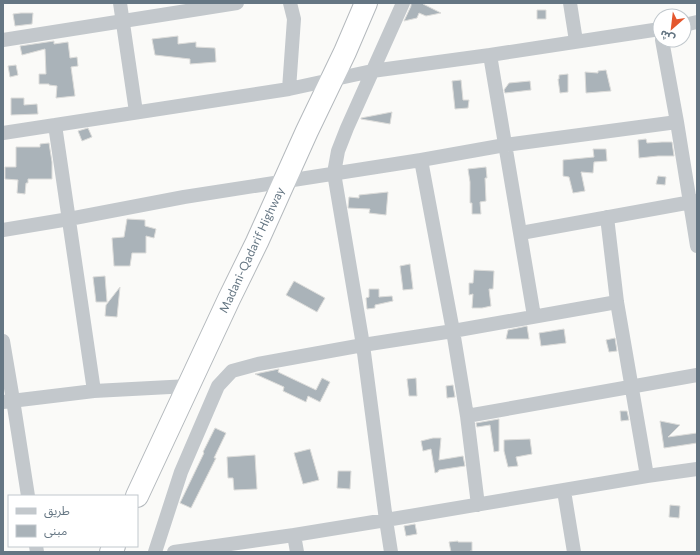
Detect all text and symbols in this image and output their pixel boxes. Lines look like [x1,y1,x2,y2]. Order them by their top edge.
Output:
north arrow [652,8,692,48]
text: ش [657,27,677,47]
street label: Madani-Qadarif Highway [216,184,286,315]
legend [8,495,138,547]
text: طريق [44,503,70,519]
text: مبنى [44,523,67,538]

